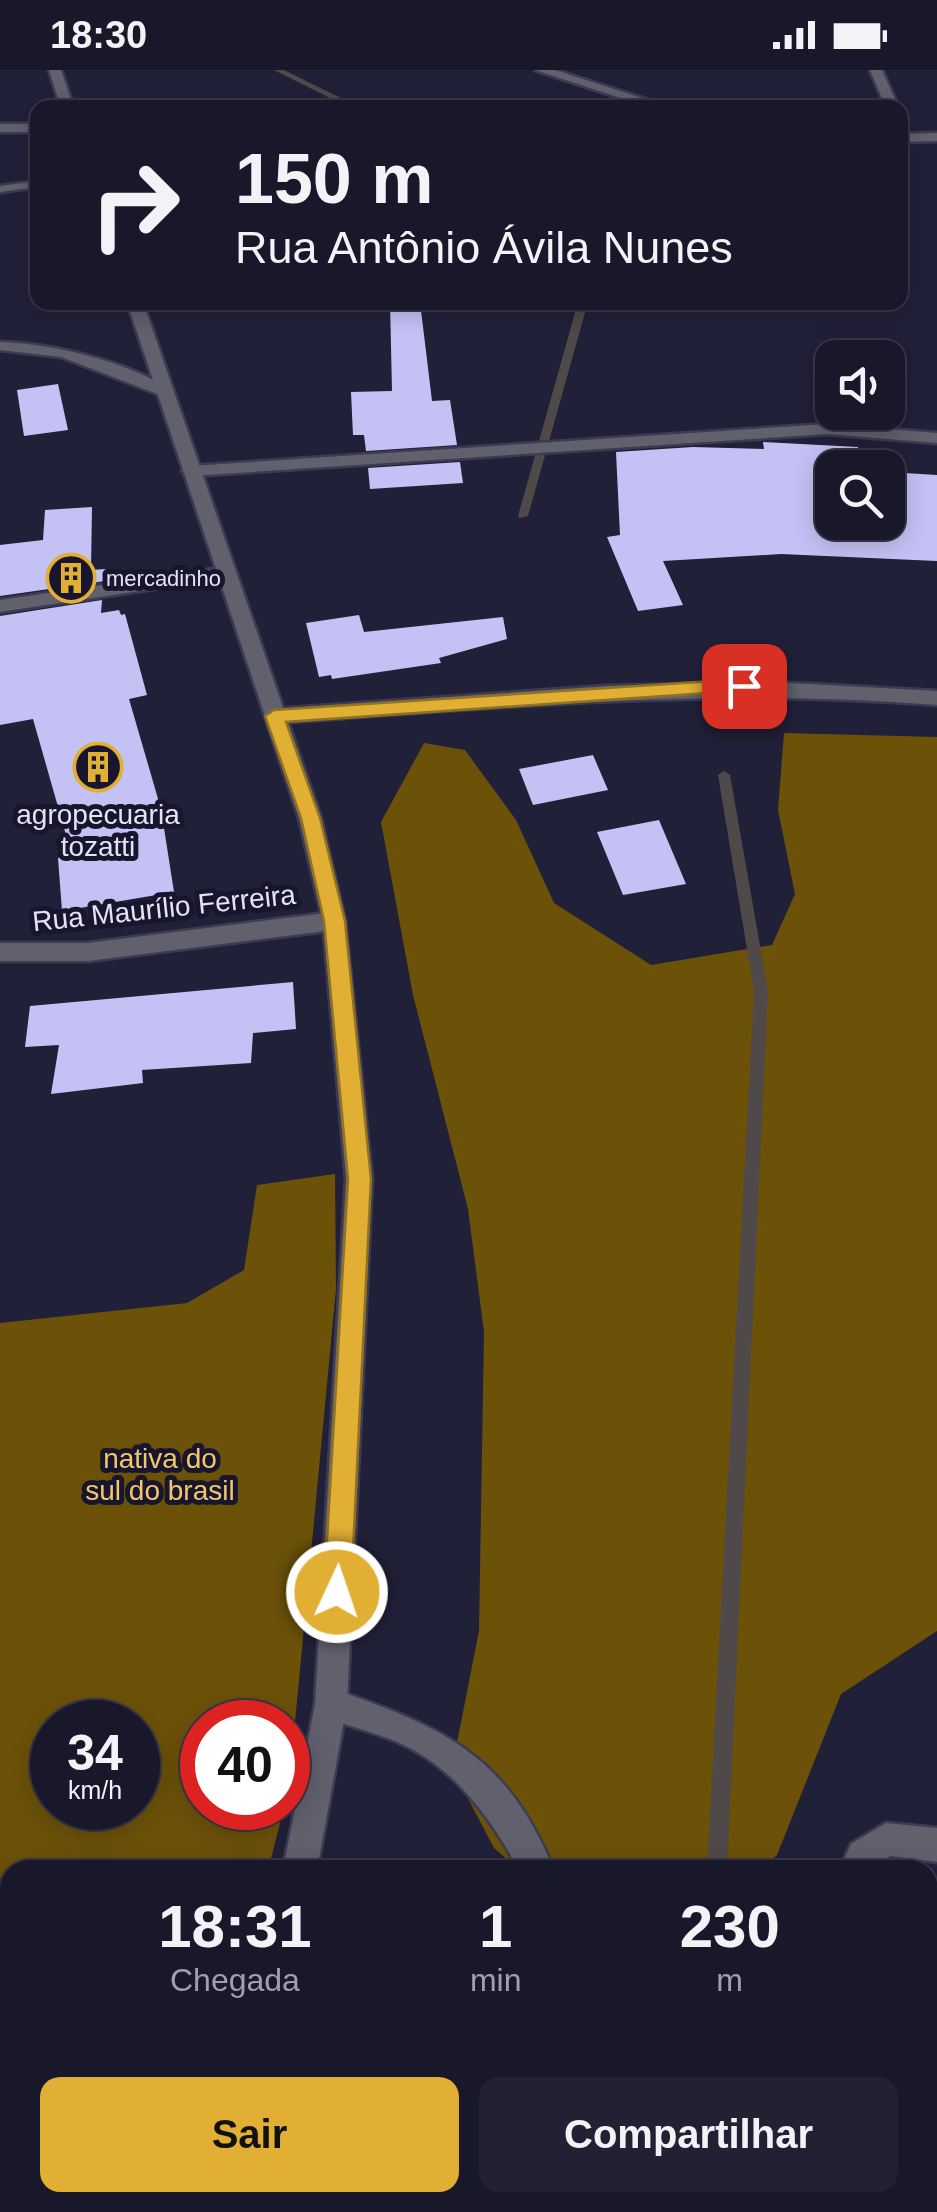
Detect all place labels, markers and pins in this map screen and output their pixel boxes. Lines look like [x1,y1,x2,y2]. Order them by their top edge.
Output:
building icon: mercadinho [45,552,97,604]
place label: mercadinho [106,566,221,591]
pin [702,644,787,729]
building icon: agropecuaria tozatti [72,741,124,793]
place label: agropecuaria tozatti [16,799,180,862]

